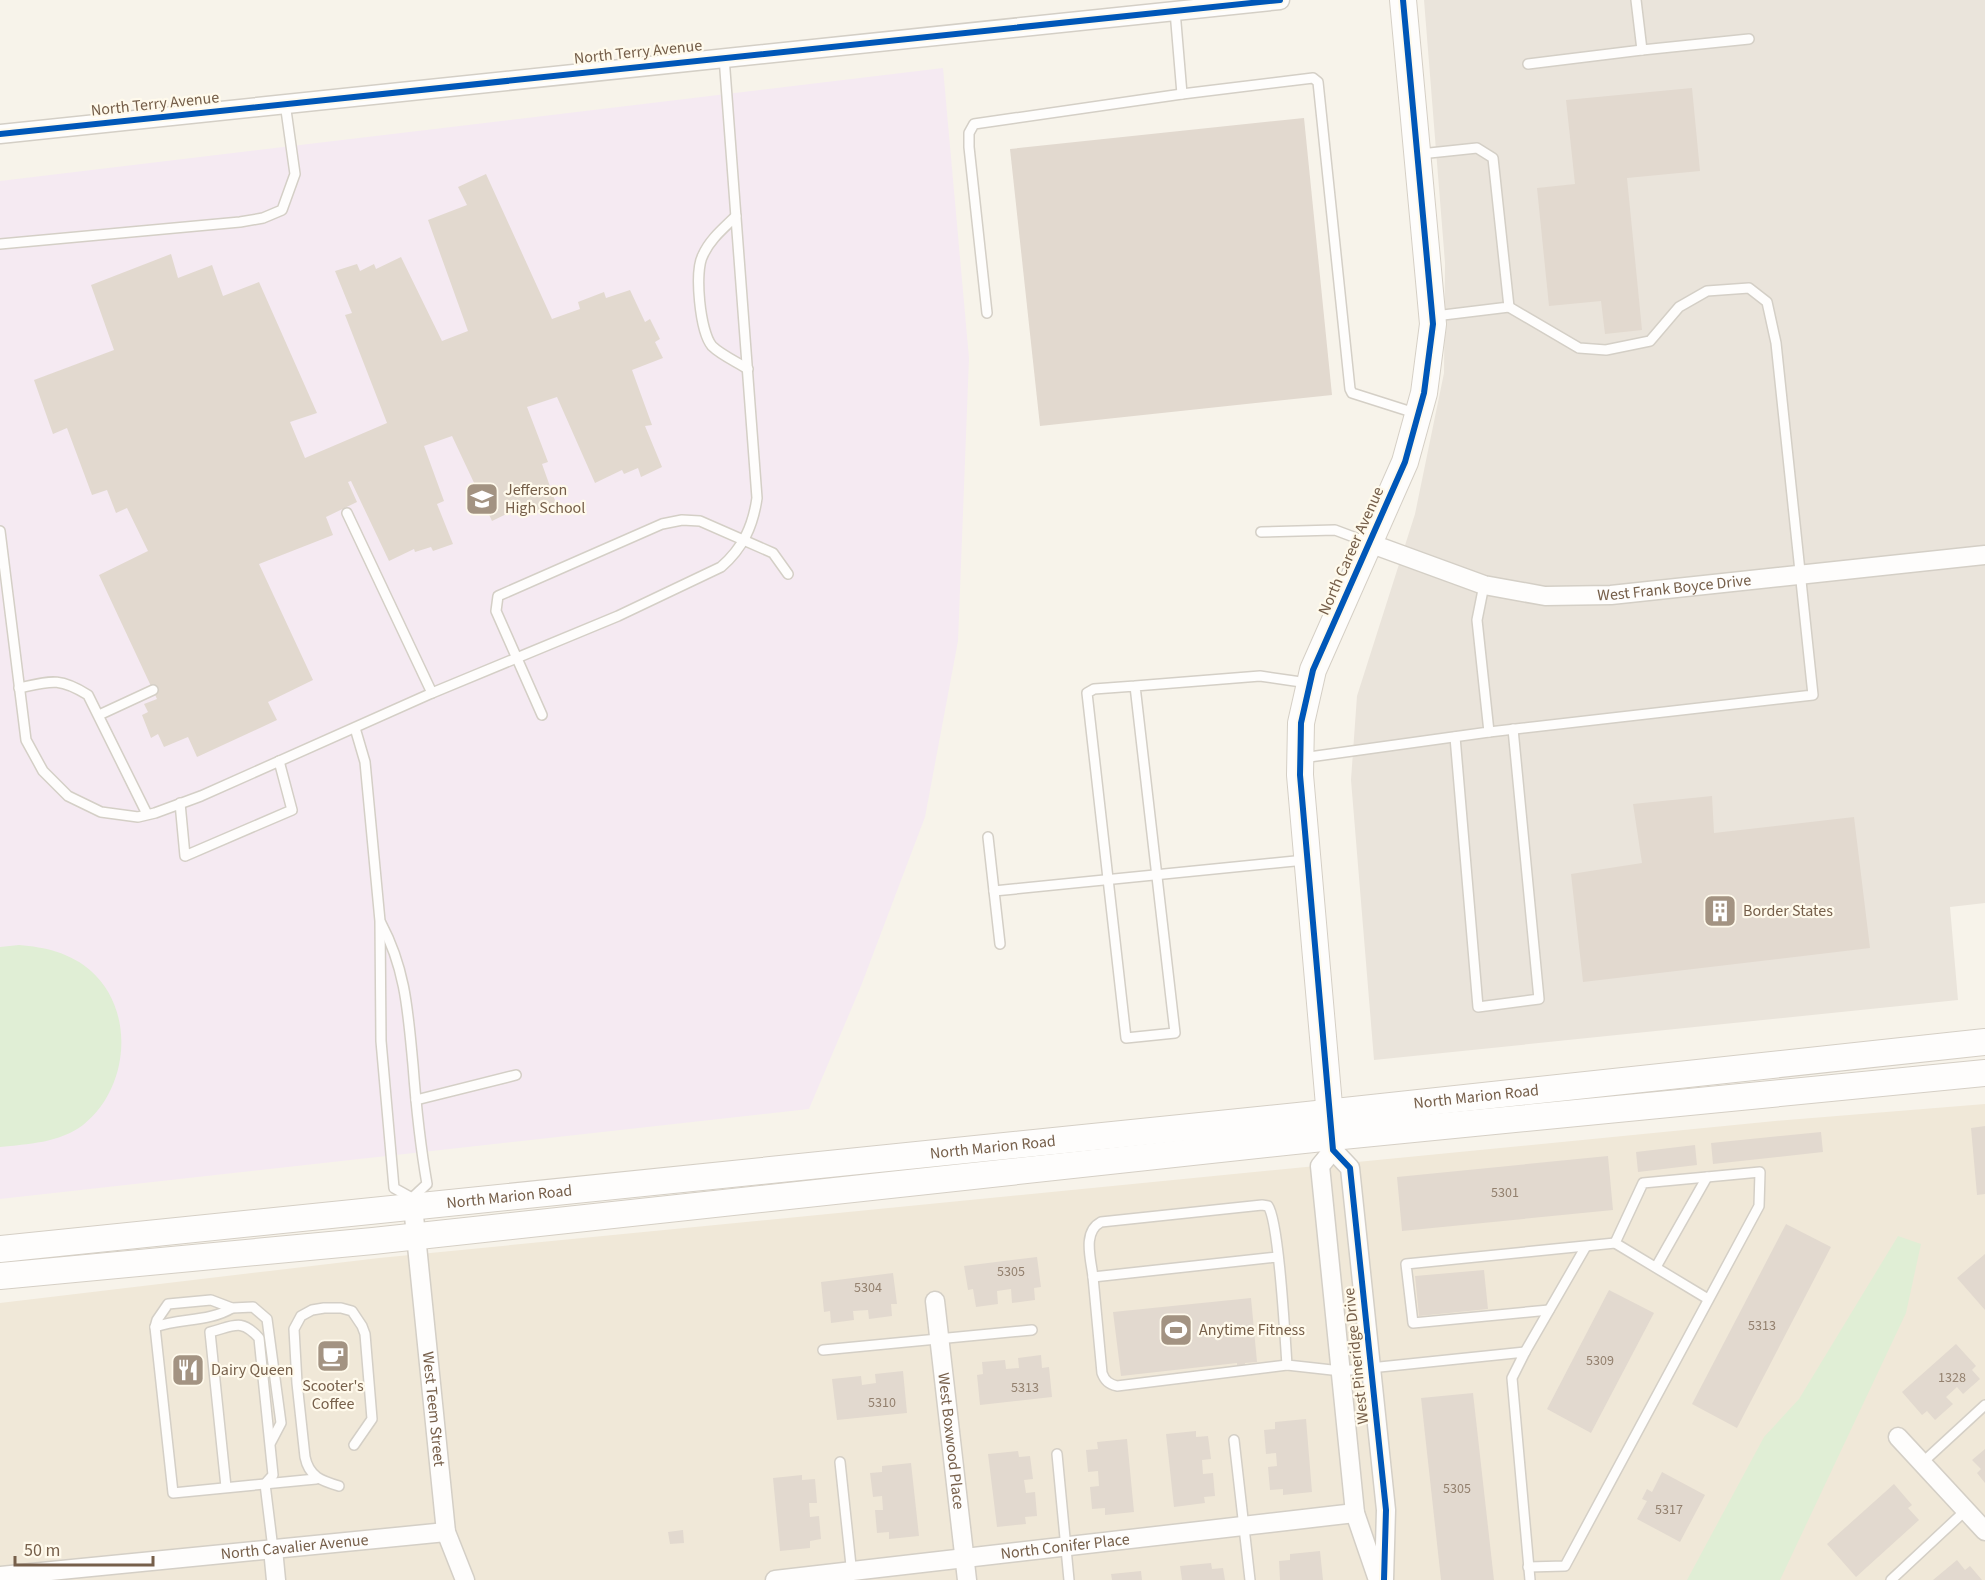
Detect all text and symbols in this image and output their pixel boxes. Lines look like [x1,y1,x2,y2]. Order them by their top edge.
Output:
street label: North Terry Avenue [573,34,703,70]
street label: North Terry Avenue [90,86,220,122]
place label: Jefferson High School [505,479,585,519]
school or university icon: Jefferson High School [464,481,500,517]
street label: North Career Avenue [1313,483,1389,619]
street label: West Frank Boyce Drive [1597,569,1752,606]
building icon: Border States [1702,893,1738,929]
place label: Border States [1743,900,1833,922]
street label: North Marion Road [1412,1079,1540,1115]
street label: North Marion Road [929,1130,1057,1165]
street label: North Marion Road [445,1179,573,1214]
house number: 5301 [1491,1183,1519,1203]
house number: 5305 [997,1262,1025,1282]
house number: 5304 [854,1278,882,1298]
street label: West Pineridge Drive [1338,1287,1374,1425]
sports icon: Anytime Fitness [1158,1312,1194,1348]
house number: 5313 [1748,1316,1776,1336]
place label: Anytime Fitness [1199,1319,1305,1341]
cafe icon: Scooter's Coffee [315,1338,351,1374]
street label: West Teem Street [417,1350,450,1468]
house number: 5309 [1586,1351,1614,1371]
restaurant icon: Dairy Queen [170,1352,206,1388]
place label: Dairy Queen [211,1359,293,1381]
house number: 1328 [1938,1368,1966,1388]
street label: West Boxwood Place [932,1371,970,1511]
place label: Scooter's Coffee [302,1375,364,1415]
house number: 5313 [1011,1378,1039,1398]
house number: 5310 [868,1393,896,1413]
house number: 5305 [1443,1479,1471,1499]
house number: 5317 [1655,1500,1683,1520]
street label: North Conifer Place [999,1528,1131,1565]
scale bar [15,1529,153,1567]
street label: North Cavalier Avenue [220,1529,370,1565]
text: 50 m [24,1538,60,1563]

